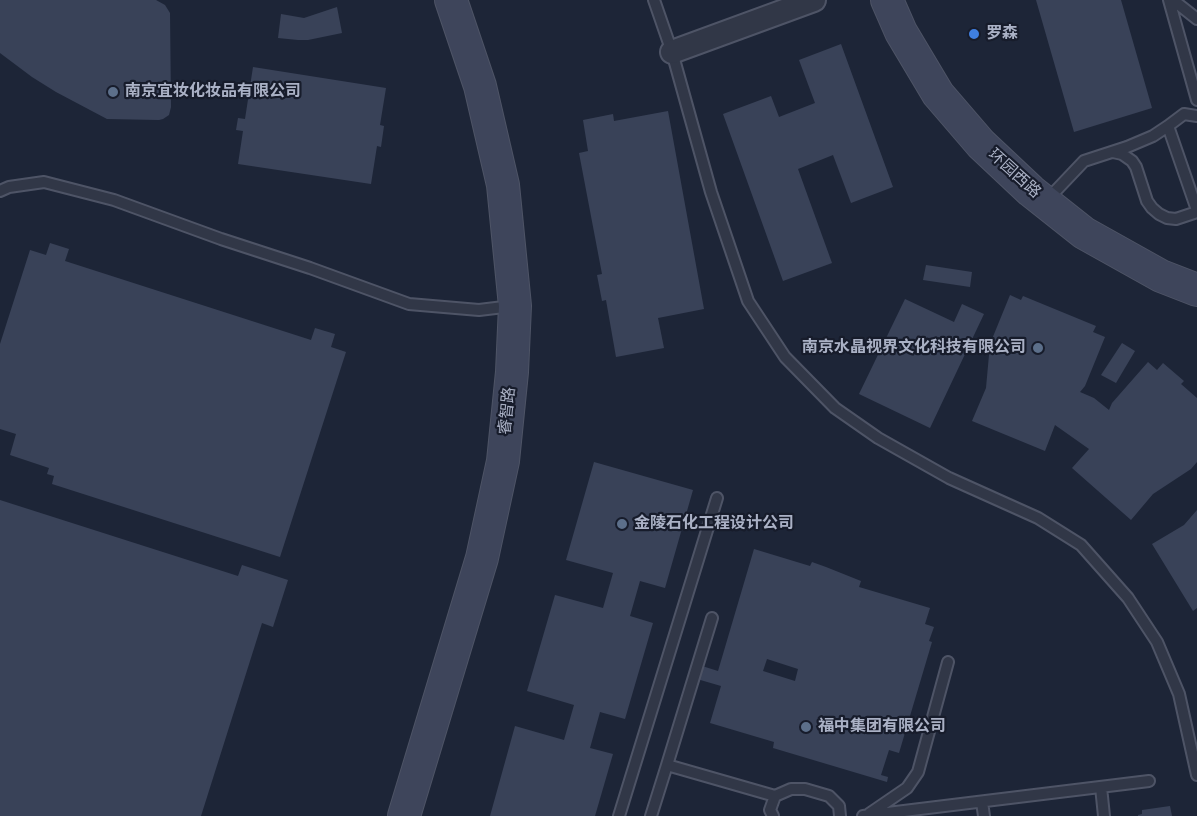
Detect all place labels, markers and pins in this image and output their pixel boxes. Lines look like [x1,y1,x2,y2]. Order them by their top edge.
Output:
place label: 罗森 [986,24,1018,44]
marker: 罗森 [967,27,981,41]
place label: 南京宜妆化妆品有限公司 [125,82,301,102]
marker: 南京宜妆化妆品有限公司 [106,85,120,99]
place label: 南京水晶视界文化科技有限公司 [802,338,1026,358]
marker: 南京水晶视界文化科技有限公司 [1031,341,1045,355]
place label: 金陵石化工程设计公司 [634,514,794,534]
marker: 金陵石化工程设计公司 [615,517,629,531]
place label: 福中集团有限公司 [818,717,946,737]
marker: 福中集团有限公司 [799,720,813,734]

